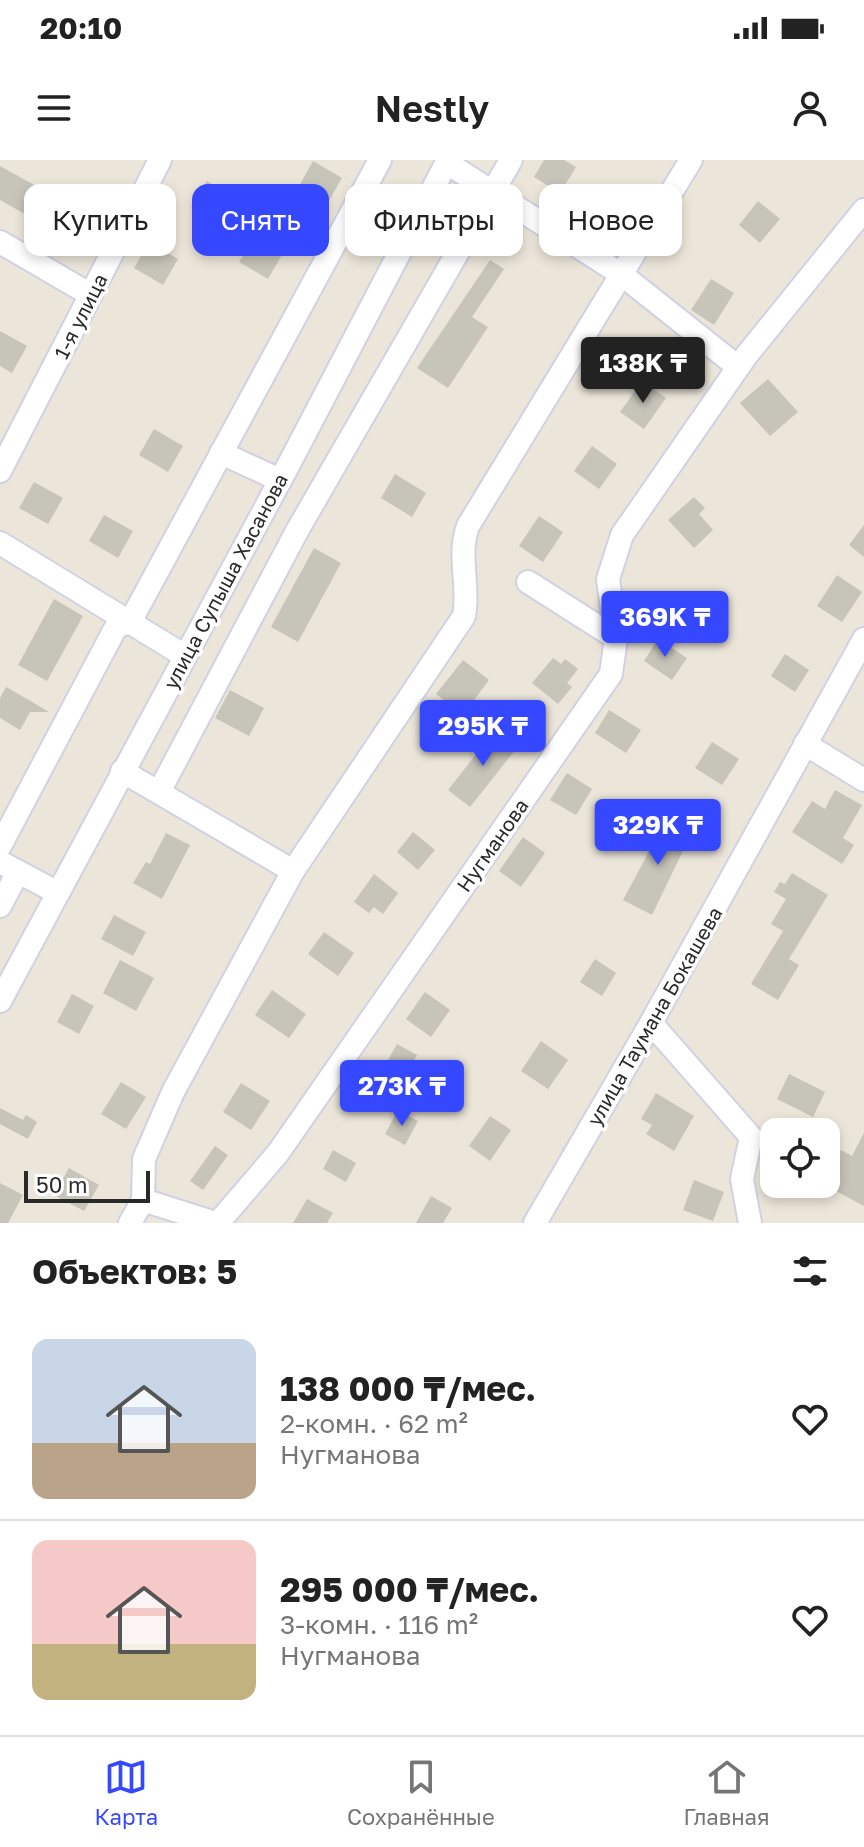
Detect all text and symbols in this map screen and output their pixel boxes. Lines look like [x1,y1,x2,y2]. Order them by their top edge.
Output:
text: 20:10 [40,10,122,46]
icon: menu [32,86,76,130]
icon: person [788,86,832,130]
text: Nestly [375,87,489,130]
chip: Купить [24,184,176,256]
chip: Снять [192,184,329,256]
chip: Фильтры [345,184,523,256]
chip: Новое [539,184,682,256]
street label: 1-я улица [48,269,112,363]
pin: 138K ₸ [578,337,708,405]
text: 138K ₸ [599,347,687,378]
street label: улица Супыша Хасанова [158,469,292,693]
pin: 369K ₸ [600,591,730,659]
text: 369K ₸ [619,601,711,632]
pin: 295K ₸ [418,700,548,768]
text: 295K ₸ [438,710,528,741]
street label: Нугманова [451,794,533,896]
pin: 329K ₸ [593,799,723,867]
text: 329K ₸ [613,809,703,840]
street label: улица Таумана Бокашева [581,902,727,1130]
pin: 273K ₸ [337,1060,467,1128]
text: 273K ₸ [358,1070,446,1101]
map controls [760,1118,840,1198]
button: locate [760,1118,840,1198]
scale bar [24,1167,150,1203]
text: 50 m [36,1171,87,1198]
icon: filters [788,1249,832,1293]
text: Объектов: 5 [32,1251,237,1291]
text: 138 000 ₸/мес. [280,1368,536,1408]
icon: home [96,1371,192,1467]
icon: heart [788,1397,832,1441]
text: 2-комн. · 62 m² [280,1408,468,1439]
text: Нугманова [280,1439,421,1470]
text: 295 000 ₸/мес. [280,1569,539,1609]
icon: home [96,1572,192,1668]
icon: heart [788,1598,832,1642]
text: 3-комн. · 116 m² [280,1609,478,1640]
text: Нугманова [280,1640,421,1671]
tab: Карта [94,1755,158,1830]
tab: Сохранённые [347,1755,495,1830]
tab: Главная [684,1755,770,1830]

